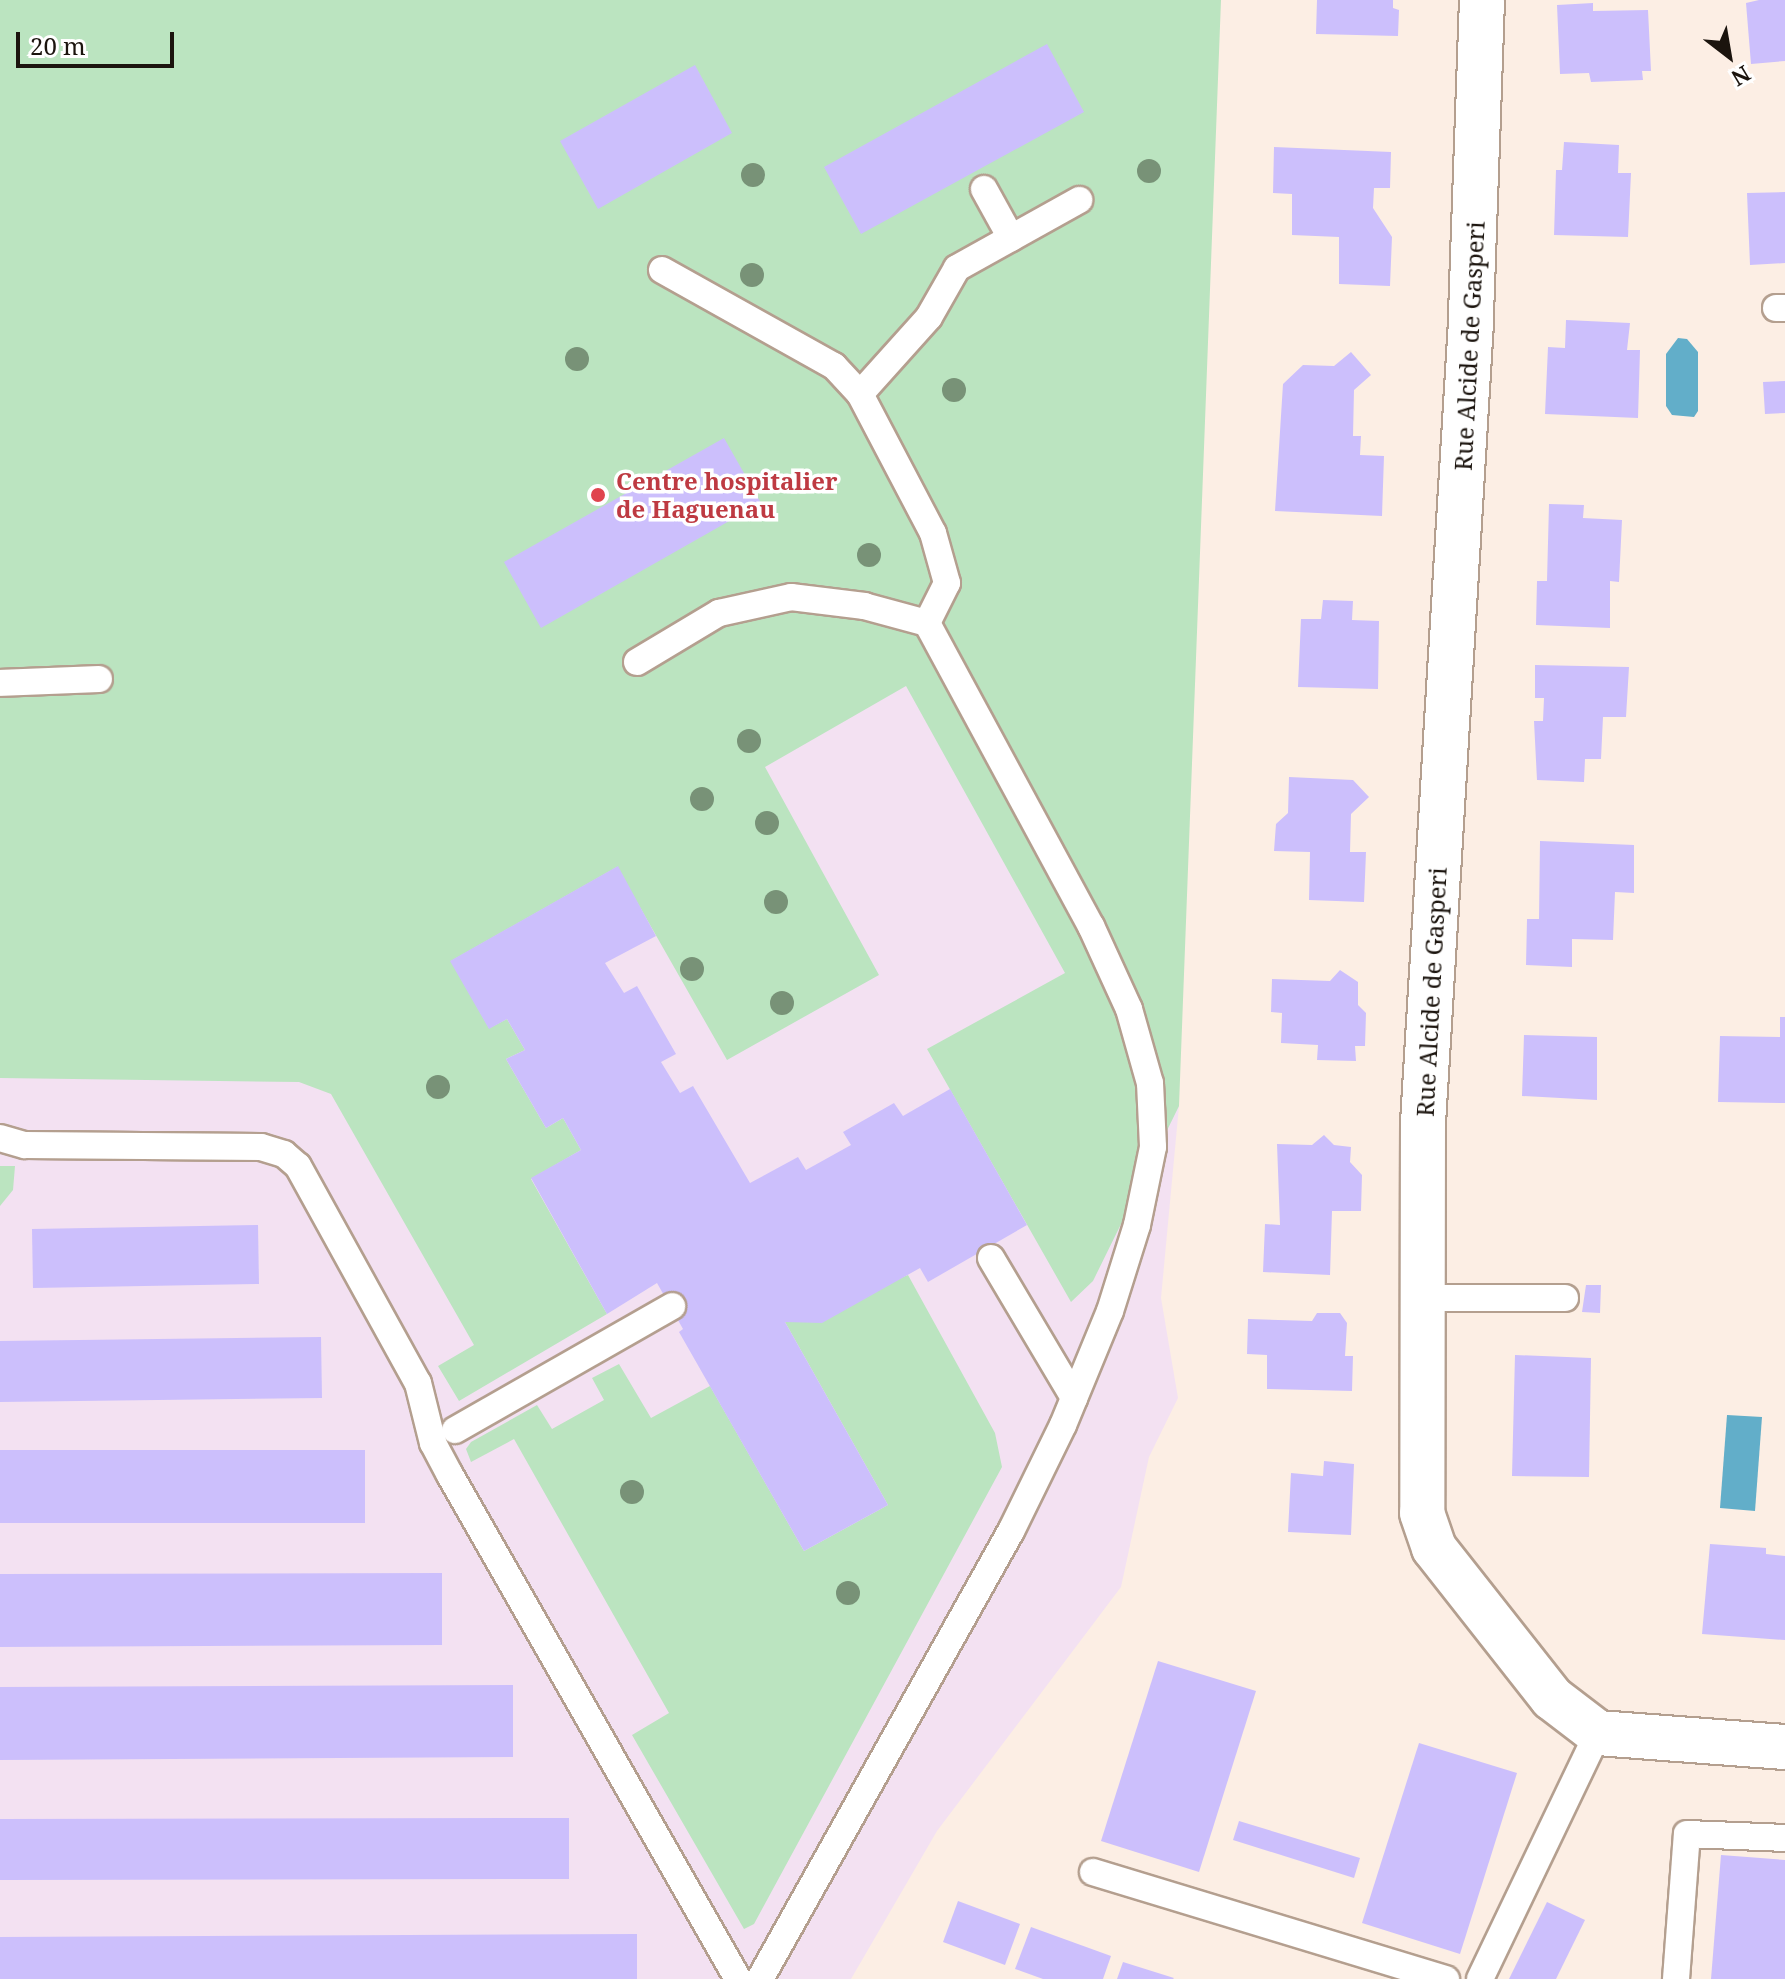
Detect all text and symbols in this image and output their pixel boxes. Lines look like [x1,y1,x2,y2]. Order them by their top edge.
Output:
scale bar [20,16,178,66]
north arrow [1689,16,1769,96]
text: 20 m [30,29,86,62]
text: N [1726,59,1757,94]
street label: Rue Alcide de Gasperi [1448,221,1490,471]
place label: Centre hospitalier de Haguenau [616,467,838,523]
marker: Centre hospitalier de Haguenau [587,484,609,506]
street label: Rue Alcide de Gasperi [1410,867,1452,1117]

